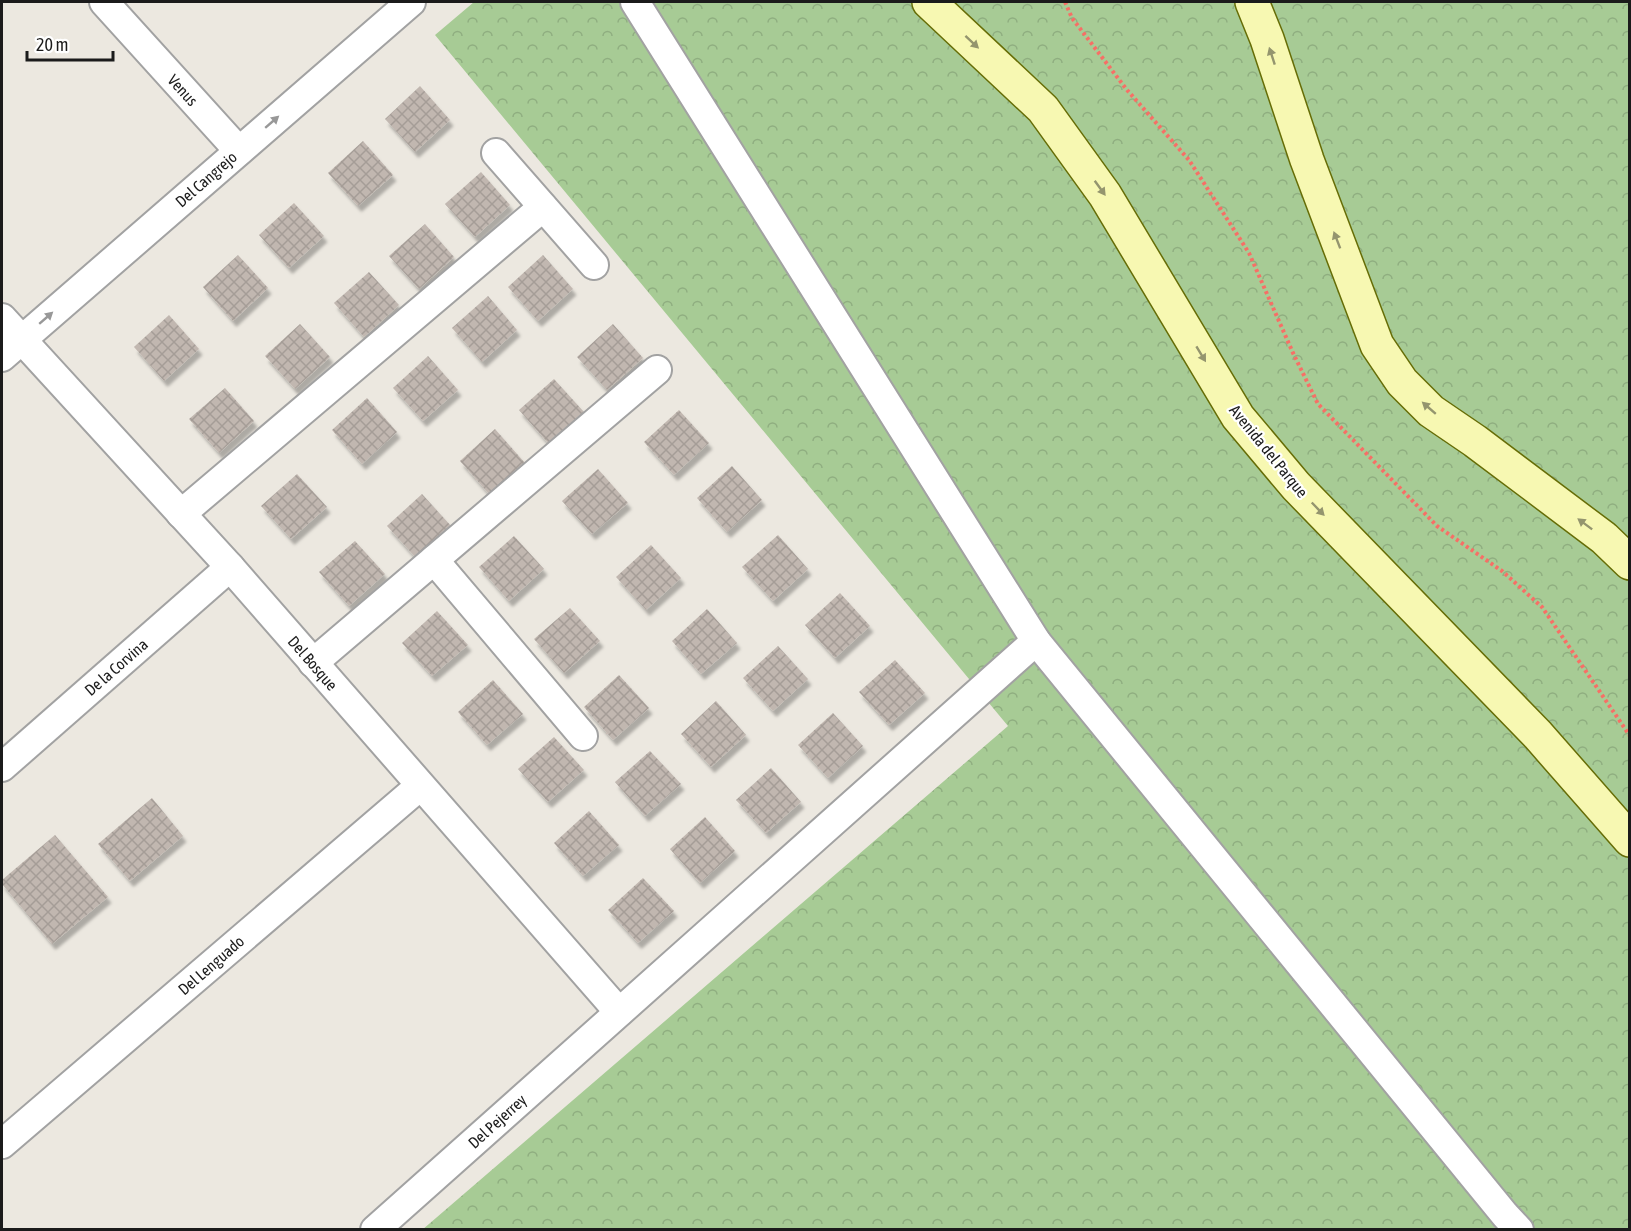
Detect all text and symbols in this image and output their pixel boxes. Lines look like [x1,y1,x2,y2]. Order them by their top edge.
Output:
scale bar [27,24,112,62]
text: 20 m [36,34,68,55]
one-way arrow [964,34,978,48]
one-way arrow [1267,47,1277,65]
street label: Venus [164,71,202,110]
one-way arrow [264,116,279,129]
street label: Del Cangrejo [172,148,241,211]
one-way arrow [1093,180,1105,195]
one-way arrow [1332,230,1342,248]
one-way arrow [38,312,54,325]
one-way arrow [1195,346,1206,362]
street label: Avenida del Parque [1225,401,1312,501]
one-way arrow [1422,402,1437,415]
one-way arrow [1311,501,1325,515]
one-way arrow [1578,519,1593,531]
street label: Del Bosque [284,632,341,694]
street label: De la Corvina [81,635,151,699]
street label: Del Lenguado [175,932,248,999]
street label: Del Pejerrey [464,1090,531,1152]

